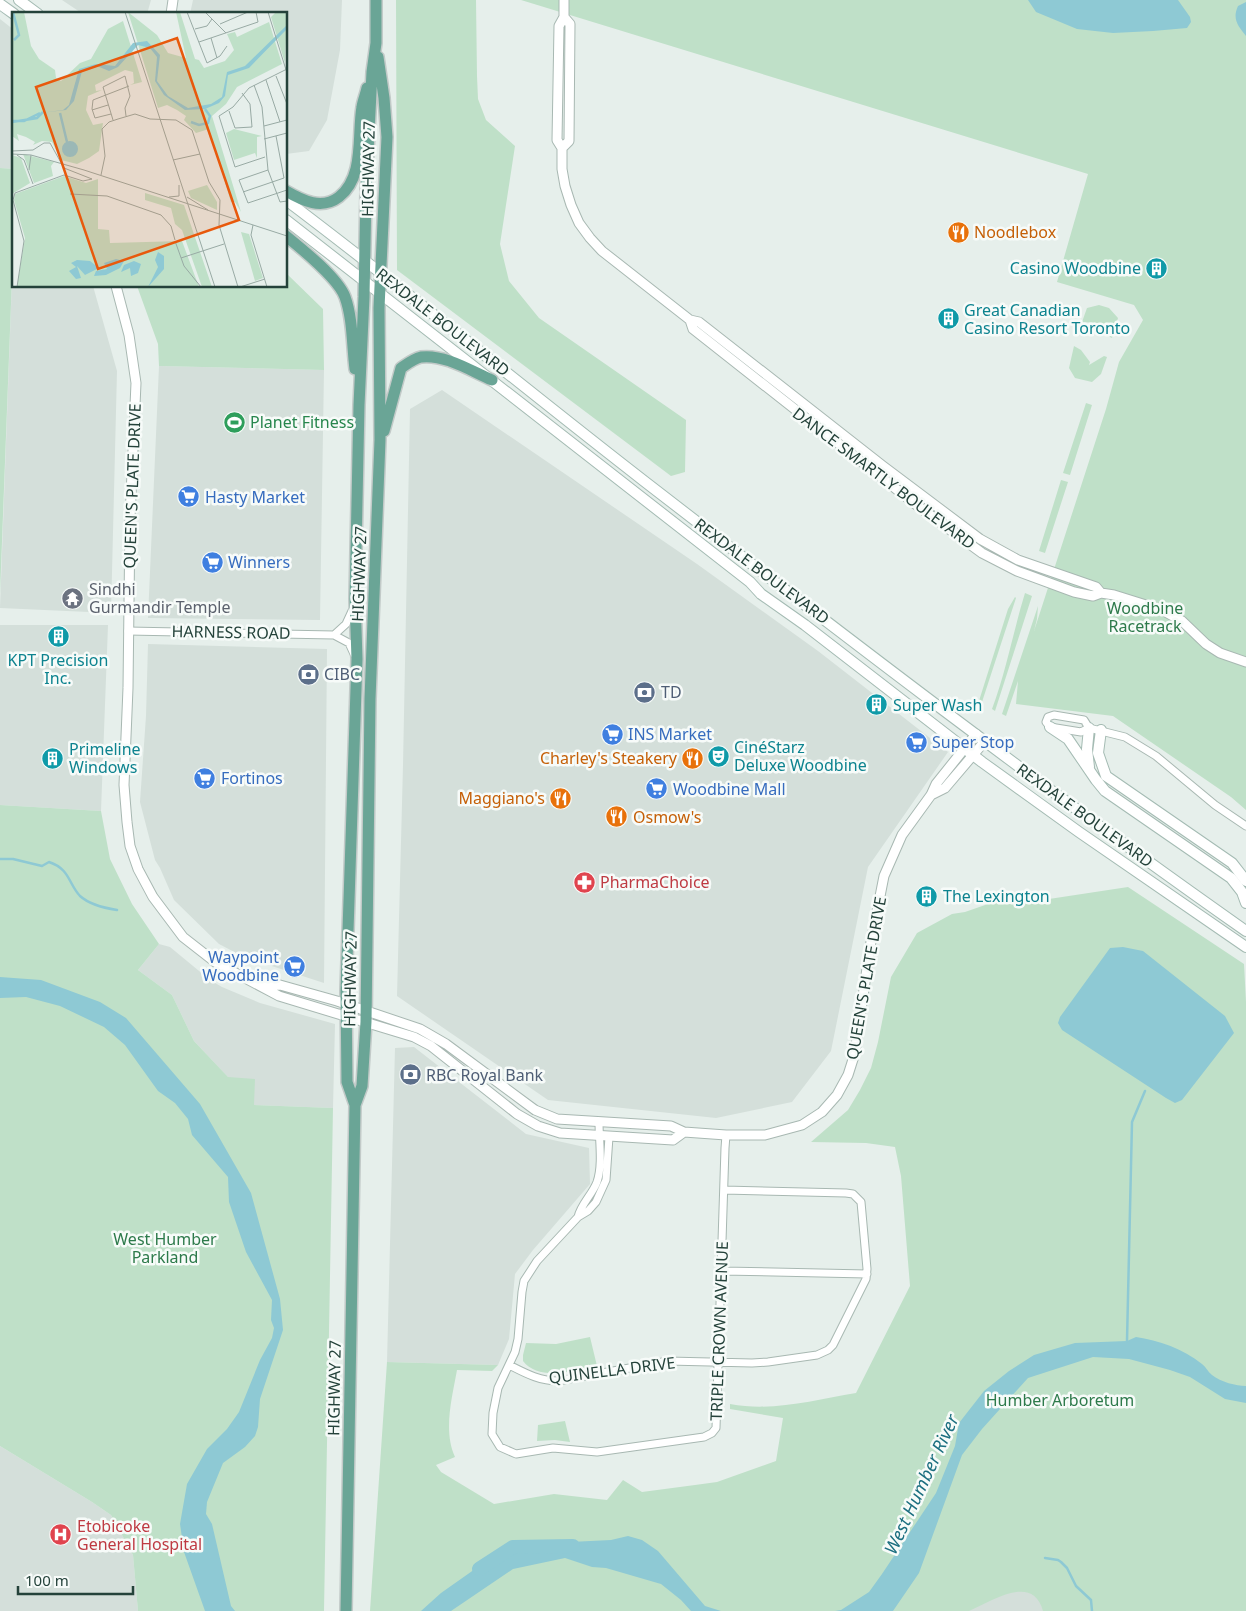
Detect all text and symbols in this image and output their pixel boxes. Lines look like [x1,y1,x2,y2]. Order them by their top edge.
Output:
inset map [12,12,288,288]
street label: HIGHWAY 27 [356,121,380,217]
restaurant icon: Noodlebox [946,220,970,244]
place label: Noodlebox [974,221,1057,243]
building icon: Casino Woodbine [1145,256,1169,280]
place label: Casino Woodbine [1010,257,1141,279]
street label: REXDALE BOULEVARD [372,263,514,381]
place label: Great Canadian Casino Resort Toronto [964,299,1130,339]
building icon: Great Canadian Casino Resort Toronto [936,307,960,331]
street label: DANCE SMARTLY BOULEVARD [788,402,980,554]
street label: QUEEN'S PLATE DRIVE [118,403,146,569]
sports icon: Planet Fitness [222,410,246,434]
place label: Planet Fitness [250,411,354,433]
supermarket icon: Hasty Market [177,485,201,509]
place label: Hasty Market [205,486,305,508]
street label: REXDALE BOULEVARD [690,513,834,629]
street label: HIGHWAY 27 [346,526,372,622]
supermarket icon: Winners [200,550,224,574]
place label: Winners [228,551,290,573]
place label: Sindhi Gurmandir Temple [89,578,230,618]
temple icon: Sindhi Gurmandir Temple [61,586,85,610]
park label: Woodbine Racetrack [1107,597,1183,637]
street label: HARNESS ROAD [171,620,291,644]
building icon: KPT Precision Inc. [46,624,70,648]
place label: KPT Precision Inc. [8,649,108,689]
bank icon: CIBC [296,662,320,686]
place label: CIBC [324,663,360,685]
bank icon: TD [633,680,657,704]
place label: TD [661,681,682,703]
building icon: Super Wash [865,693,889,717]
place label: Super Wash [893,694,982,716]
supermarket icon: INS Market [600,722,624,746]
place label: INS Market [628,723,712,745]
supermarket icon: Super Stop [904,730,928,754]
place label: Super Stop [932,731,1014,753]
place label: CinéStarz Deluxe Woodbine [734,736,867,776]
place label: Primeline Windows [69,738,141,778]
theatre icon: CinéStarz Deluxe Woodbine [706,744,730,768]
building icon: Primeline Windows [41,746,65,770]
restaurant icon: Charley's Steakery [681,746,705,770]
place label: Charley's Steakery [540,747,678,769]
street label: REXDALE BOULEVARD [1012,758,1158,872]
supermarket icon: Fortinos [193,766,217,790]
place label: Fortinos [221,767,283,789]
supermarket icon: Woodbine Mall [645,777,669,801]
place label: Woodbine Mall [673,778,786,800]
restaurant icon: Maggiano's [549,786,573,810]
place label: Maggiano's [459,787,545,809]
restaurant icon: Osmow's [605,805,629,829]
place label: Osmow's [633,806,701,828]
pharmacy icon: PharmaChoice [572,870,596,894]
place label: PharmaChoice [600,871,710,893]
building icon: The Lexington [915,884,939,908]
place label: The Lexington [943,885,1050,907]
street label: QUEEN'S PLATE DRIVE [841,895,891,1061]
street label: HIGHWAY 27 [338,931,362,1027]
place label: Waypoint Woodbine [202,946,279,986]
supermarket icon: Waypoint Woodbine [283,954,307,978]
bank icon: RBC Royal Bank [398,1063,422,1087]
place label: RBC Royal Bank [426,1064,544,1086]
park label: West Humber Parkland [113,1228,217,1268]
street label: TRIPLE CROWN AVENUE [705,1241,733,1421]
street label: HIGHWAY 27 [322,1340,346,1436]
street label: QUINELLA DRIVE [547,1351,677,1389]
park label: Humber Arboretum [986,1389,1134,1411]
water label: West Humber River [878,1409,964,1558]
place label: Etobicoke General Hospital [77,1515,202,1555]
hospital icon: Etobicoke General Hospital [49,1523,73,1547]
scale bar [18,1564,132,1596]
text: 100 m [25,1570,69,1590]

